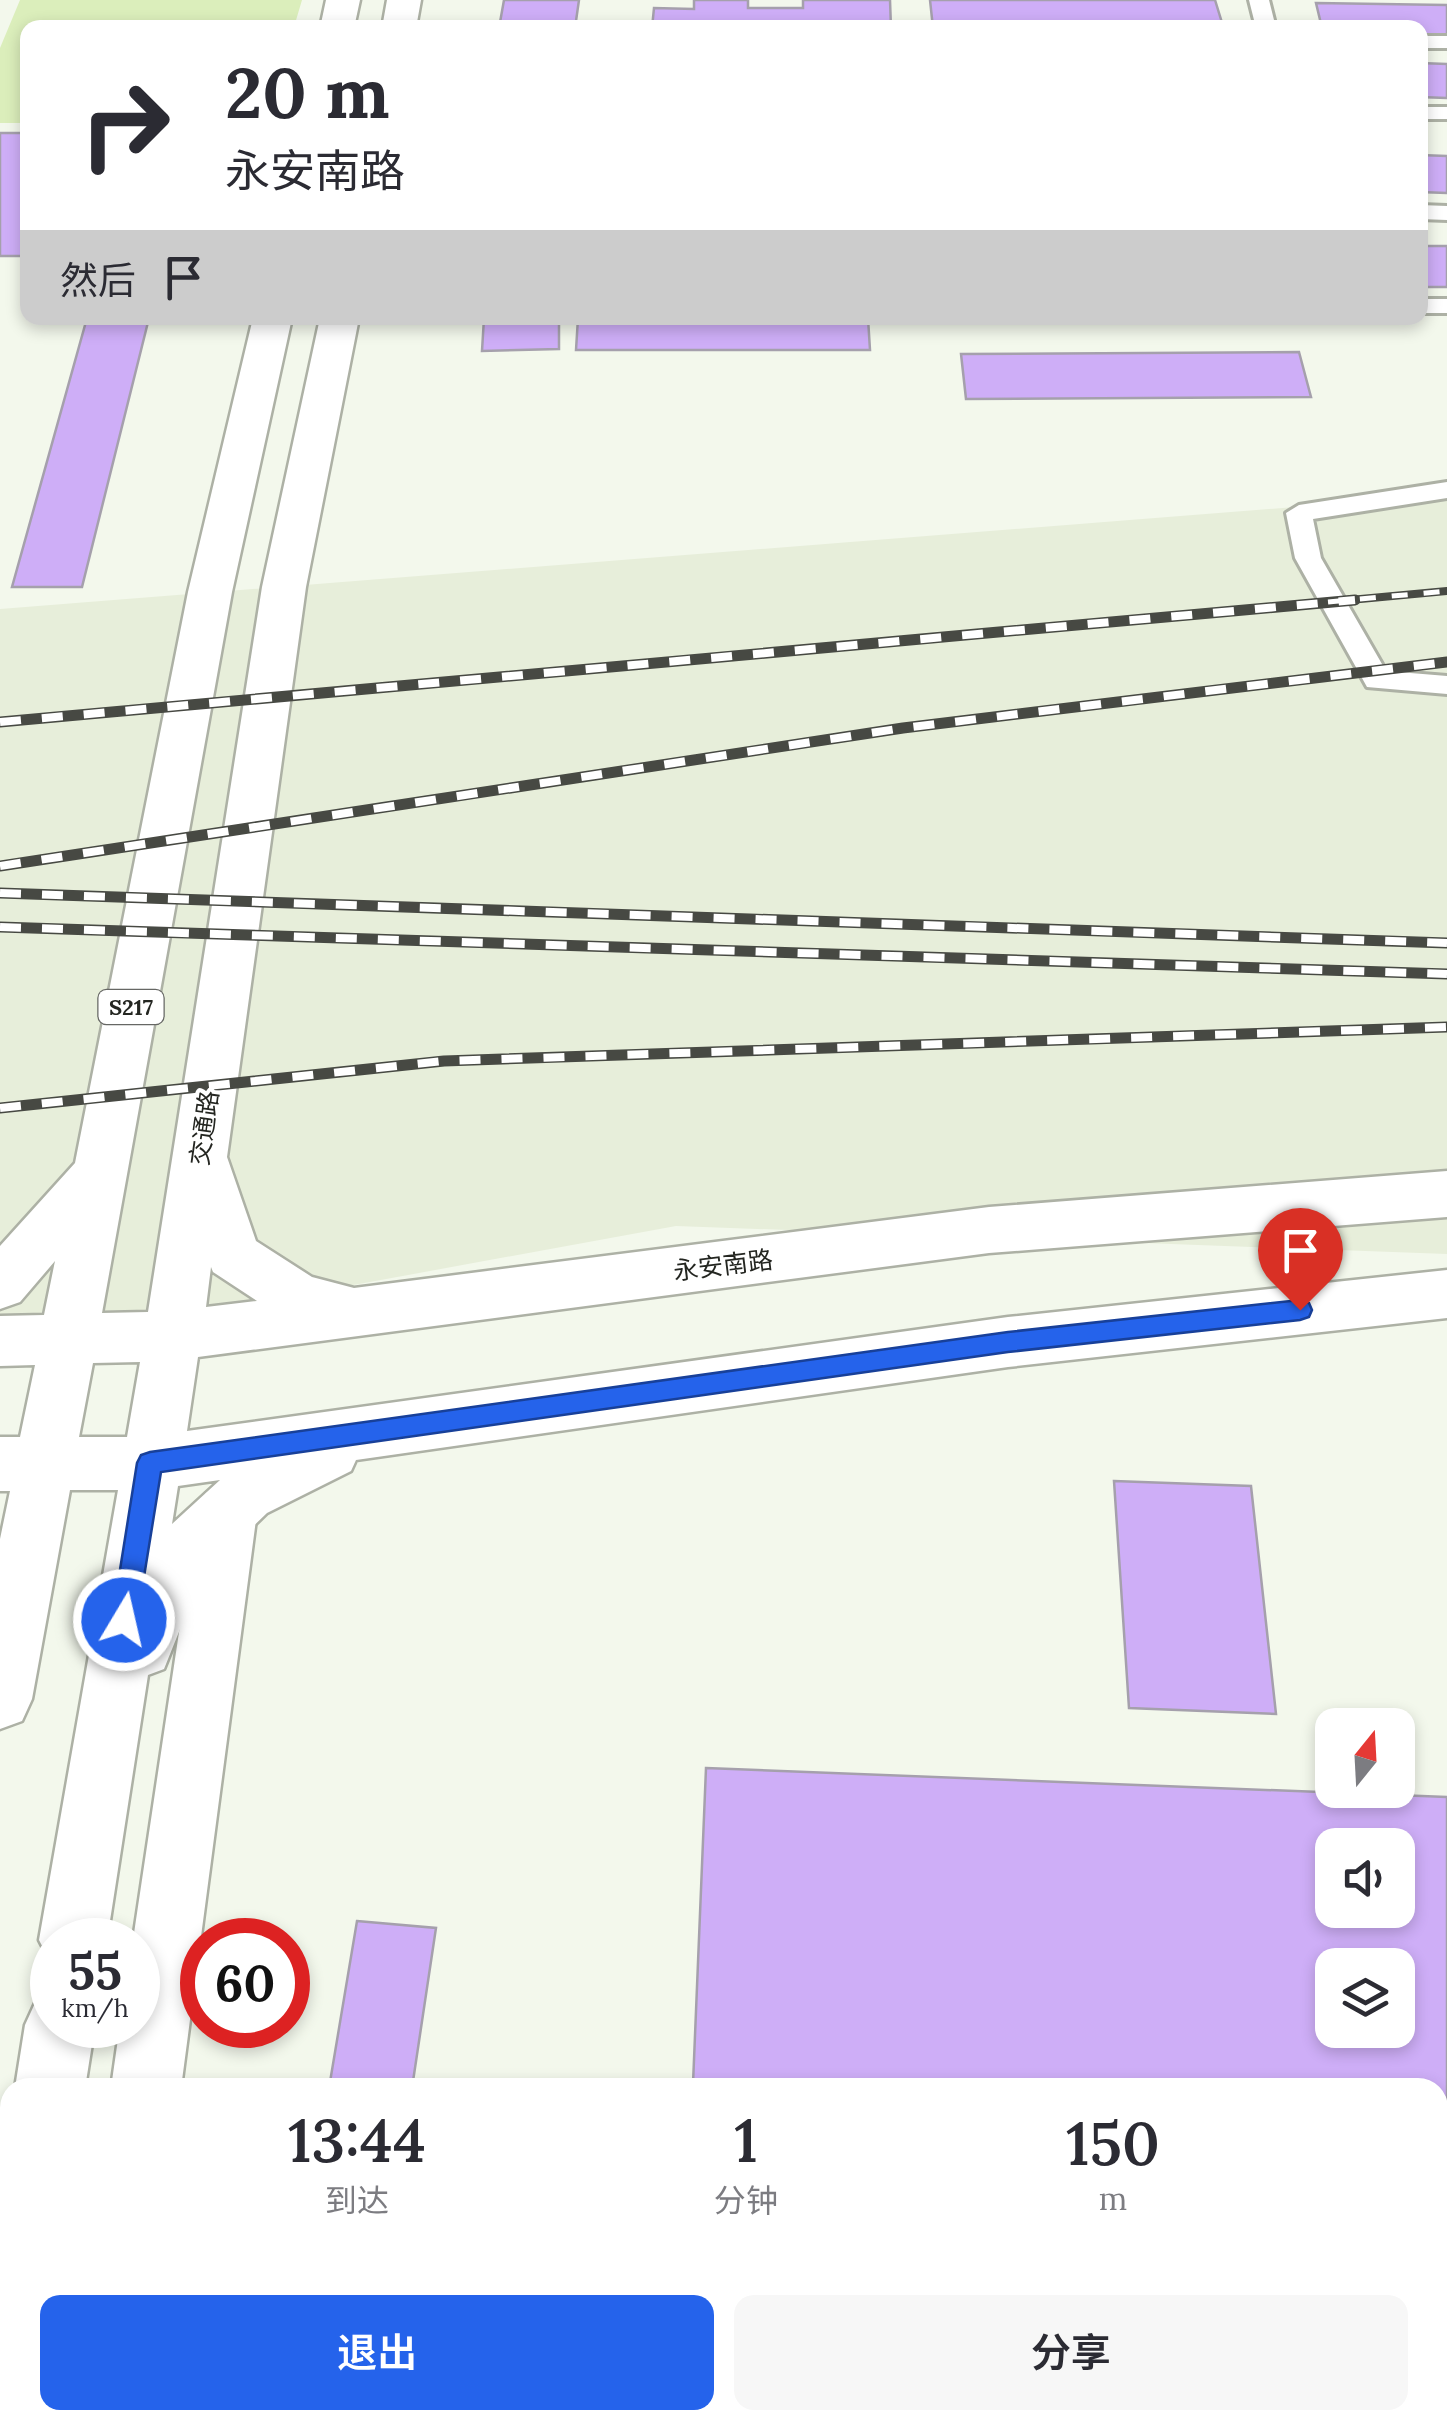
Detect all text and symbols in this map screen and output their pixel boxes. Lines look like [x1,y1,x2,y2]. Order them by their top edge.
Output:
text: 20 m [225,48,390,137]
icon: right [60,60,190,190]
text: 永安南路 [225,142,405,199]
icon: arrive [156,250,211,305]
text: 然后 [60,256,136,304]
road number: S217 [98,990,164,1024]
street label: 交通路 [183,1089,225,1167]
pin [1258,1208,1343,1311]
icon: arrive [1273,1223,1328,1278]
street label: 永安南路 [671,1243,775,1287]
position arrow [72,1568,176,1672]
north arrow [1315,1708,1415,1808]
map controls [1315,1708,1415,2048]
button: sound [1315,1828,1415,1928]
speed limit sign: 60 [180,1918,310,2048]
text: 55 [68,1939,122,2003]
button: layers [1315,1948,1415,2048]
text: km/h [61,1992,129,2024]
text: 13:44 [288,2102,426,2178]
text: 1 [734,2102,758,2178]
text: 150 [1066,2105,1160,2181]
text: m [1099,2178,1127,2219]
text: 到达 [325,2180,389,2221]
text: 分钟 [714,2180,778,2221]
button: 退出 [40,2295,714,2410]
button: 分享 [734,2295,1408,2410]

